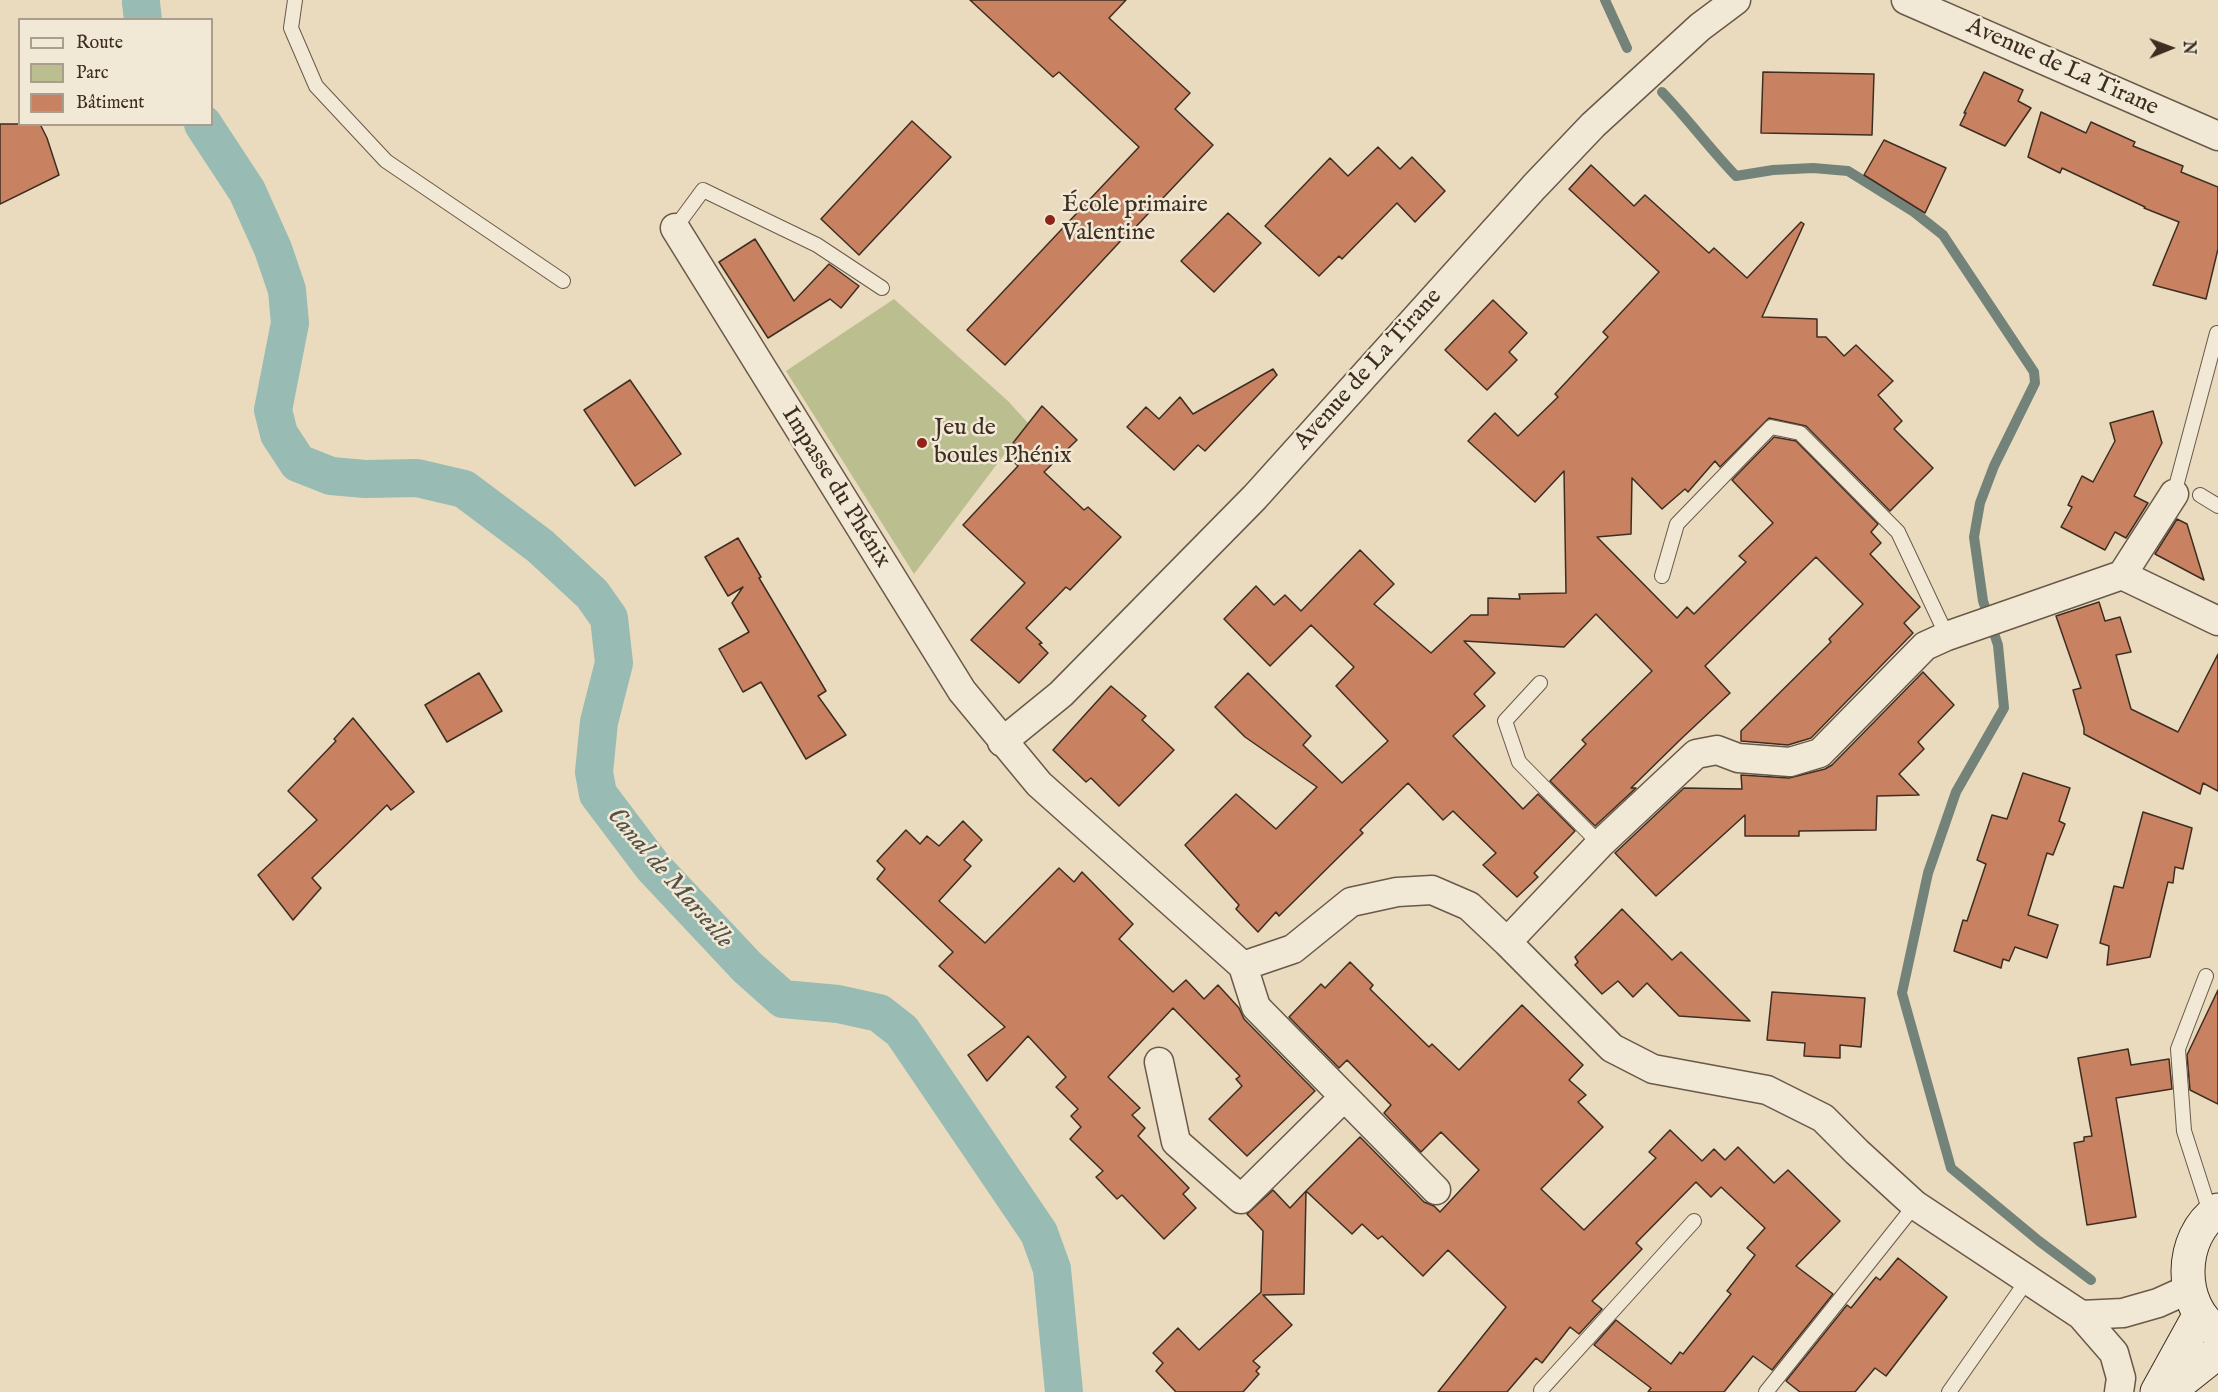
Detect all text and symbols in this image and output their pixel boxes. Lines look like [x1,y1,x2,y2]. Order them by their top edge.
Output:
street label: Avenue de La Tirane [1962,13,2162,123]
legend [18,18,213,126]
north arrow [2140,18,2200,78]
text: Route [76,32,123,55]
text: N [2178,41,2198,55]
text: Parc [76,62,108,85]
text: Bâtiment [76,92,145,115]
place label: École primaire Valentine [1062,192,1208,248]
marker: École primaire Valentine [1043,213,1057,227]
street label: Avenue de La Tirane [1289,283,1449,457]
street label: Impasse du Phénix [774,402,896,574]
place label: Jeu de boules Phénix [934,415,1072,471]
marker: Jeu de boules Phénix [915,436,929,450]
water label: Canal de Marseille [599,802,739,956]

